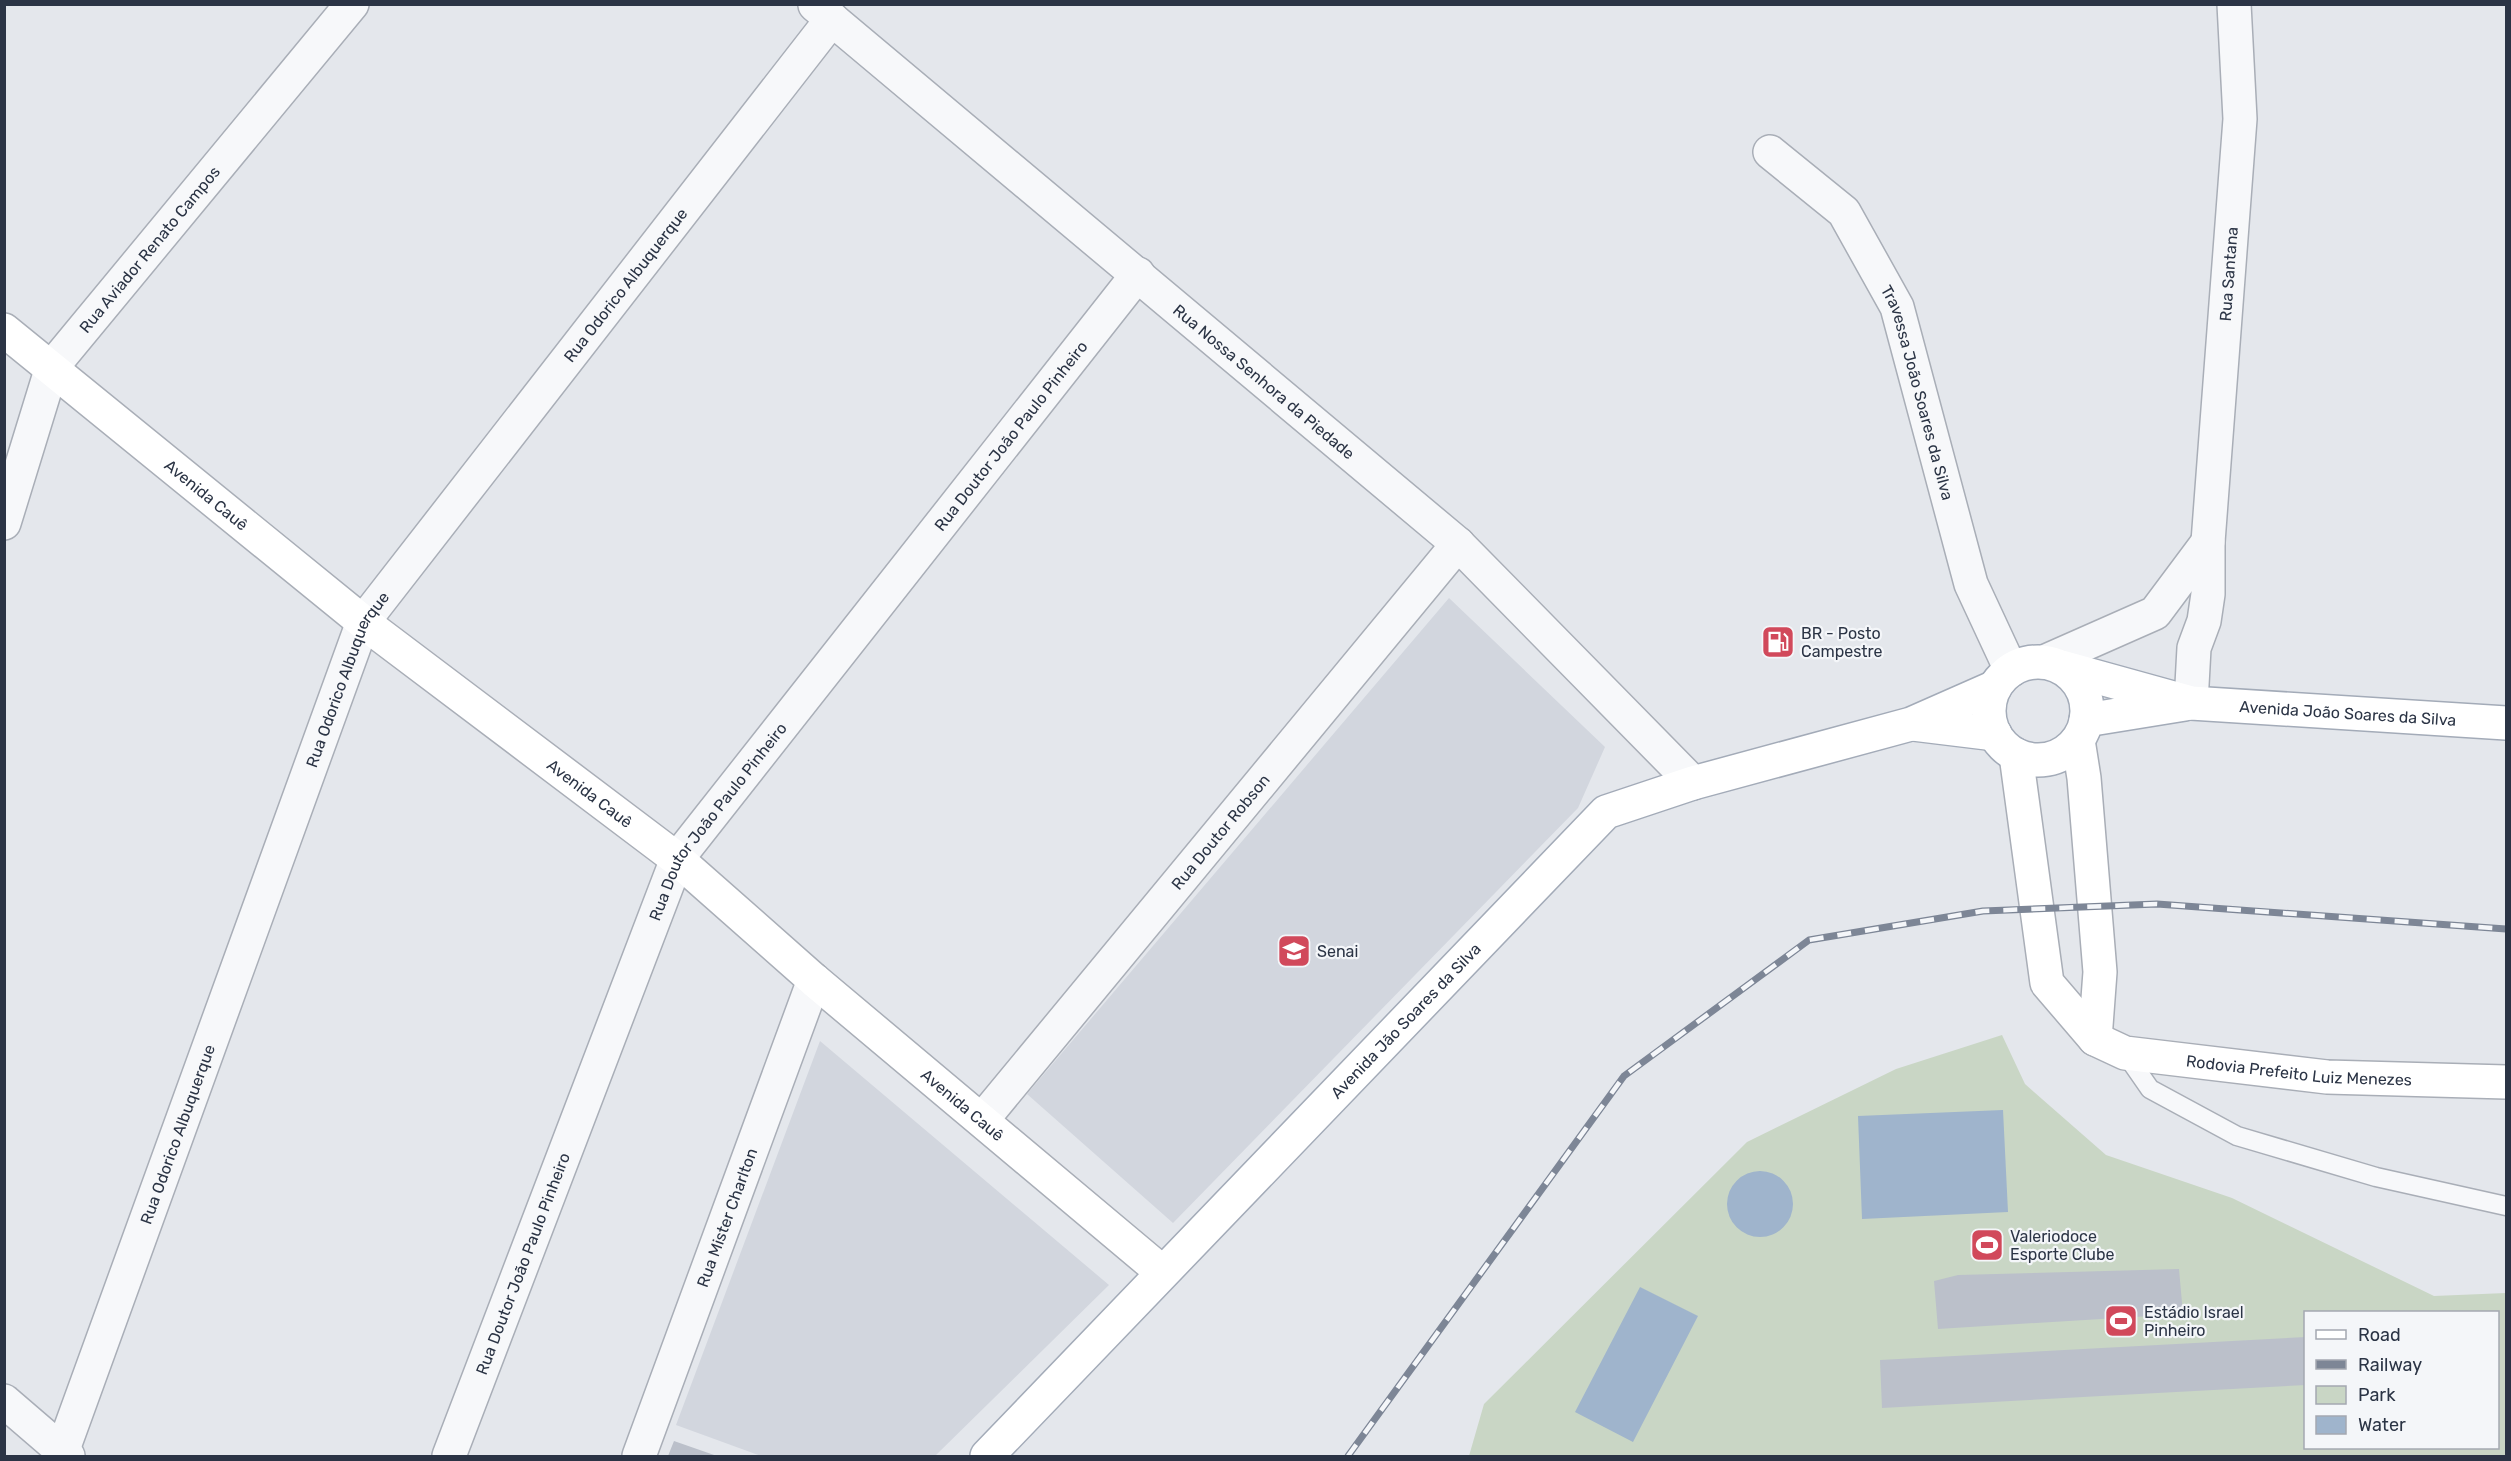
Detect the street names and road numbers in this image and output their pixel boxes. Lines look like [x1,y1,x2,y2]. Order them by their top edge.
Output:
street label: Rua Aviador Renato Campos [75,162,224,336]
street label: Rua Odorico Albuquerque [559,204,691,366]
street label: Rua Santana [2215,226,2241,322]
street label: Travessa João Soares da Silva [1877,282,1958,502]
street label: Rua Nossa Senhora da Piedade [1170,300,1359,463]
street label: Rua Doutor João Paulo Pinheiro [930,337,1091,534]
street label: Avenida Cauê [161,455,252,534]
street label: Rua Odorico Albuquerque [302,588,393,770]
street label: Avenida João Soares da Silva [2239,697,2457,729]
street label: Rua Doutor João Paulo Pinheiro [645,719,790,923]
street label: Avenida Cauê [544,755,636,831]
street label: Rua Doutor Robson [1167,770,1273,893]
street label: Avenida Jão Soares da Silva [1327,939,1485,1102]
street label: Rua Odorico Albuquerque [136,1042,219,1227]
street label: Rodovia Prefeito Luiz Menezes [2185,1051,2412,1089]
street label: Avenida Cauê [918,1065,1008,1145]
street label: Rua Mister Charlton [692,1145,761,1290]
street label: Rua Doutor João Paulo Pinheiro [471,1150,574,1377]

